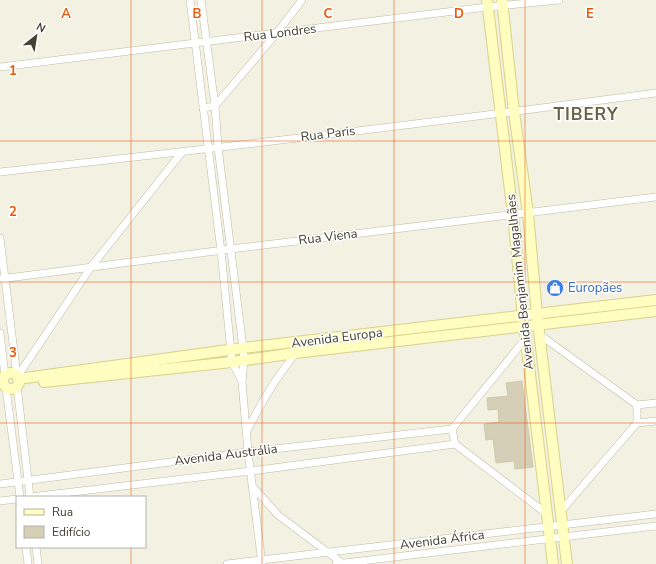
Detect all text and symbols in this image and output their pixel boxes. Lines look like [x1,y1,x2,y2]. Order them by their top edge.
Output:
text: A [61,5,71,23]
text: B [193,5,202,23]
text: C [324,5,333,23]
text: D [454,5,464,23]
text: E [586,5,594,23]
north arrow [16,16,56,56]
text: N [33,19,48,36]
street label: Rua Londres [243,20,317,46]
text: 1 [9,62,17,80]
district label: TIBERY [553,103,619,126]
street label: Rua Paris [300,122,356,146]
street label: Avenida Benjamim Magalhães [502,193,538,371]
text: 2 [9,203,17,221]
street label: Rua Viena [297,224,359,250]
shop icon: Europães [545,278,565,298]
place label: Europães [568,279,622,297]
street label: Avenida Europa [290,323,384,353]
text: 3 [9,344,17,362]
street label: Avenida Austrália [173,440,279,470]
legend [16,496,146,548]
text: Rua [52,504,73,520]
text: Edifício [52,524,91,540]
street label: Avenida África [399,525,485,554]

